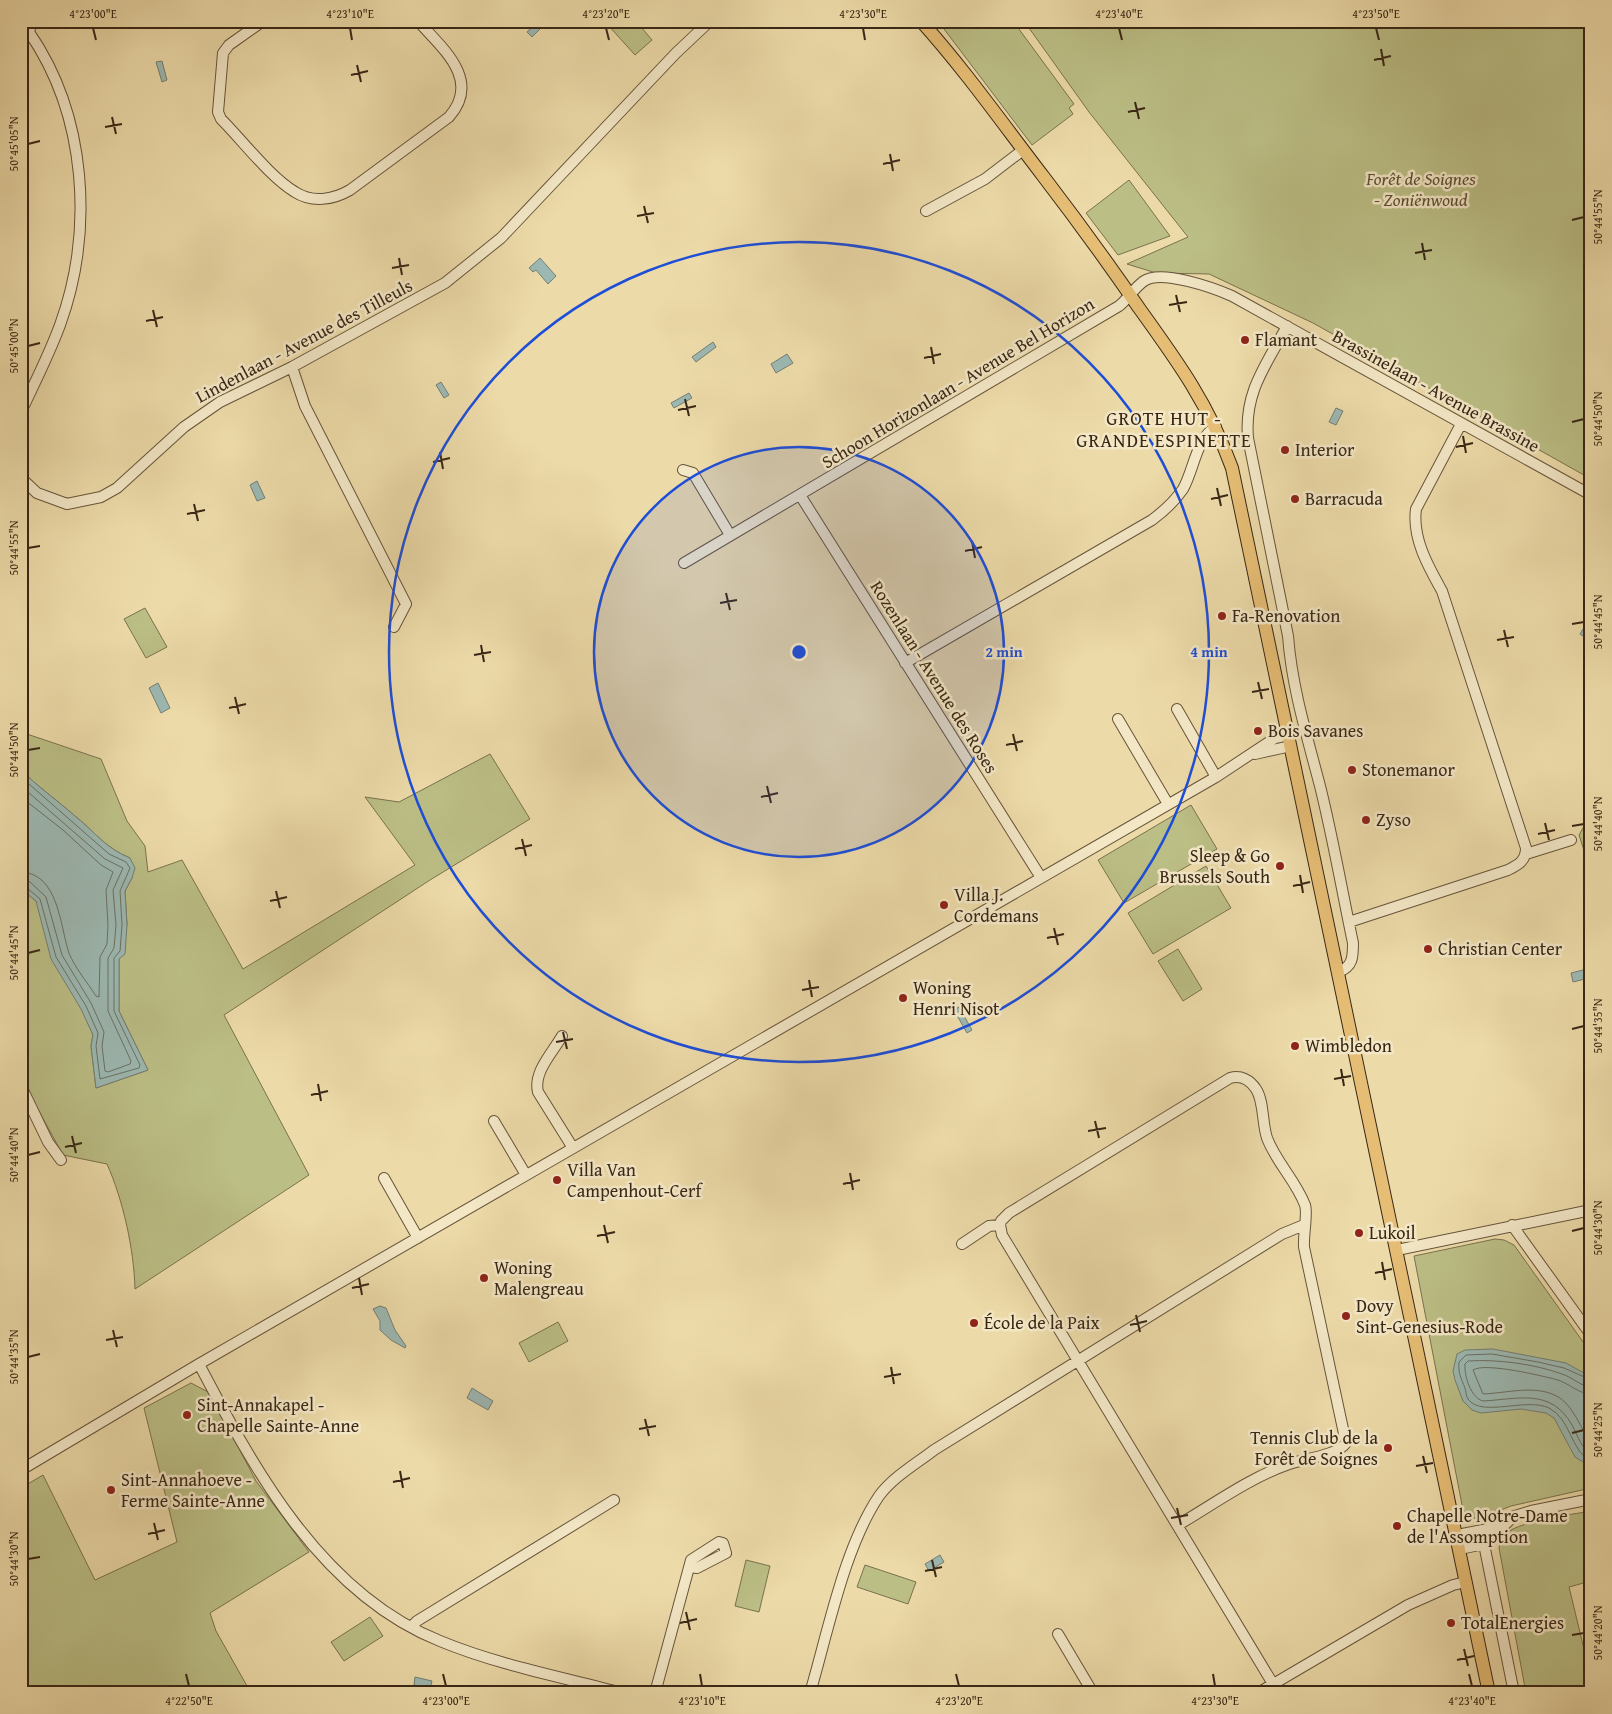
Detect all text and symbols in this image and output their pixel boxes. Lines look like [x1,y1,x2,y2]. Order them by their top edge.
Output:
text: 4°23'00"E [69,5,117,22]
text: 4°23'10"E [326,5,374,22]
text: 4°23'20"E [582,5,630,22]
text: 4°23'30"E [839,5,887,22]
text: 4°23'40"E [1095,5,1143,22]
text: 4°23'50"E [1352,5,1400,22]
text: 50°45'05"N [5,116,22,172]
park label: Forêt de Soignes - Zoniënwoud [1365,165,1476,213]
text: 50°44'55"N [1589,189,1606,245]
street label: Lindenlaan - Avenue des Tilleuls [190,272,417,409]
street label: Schoon Horizonlaan - Avenue Bel Horizon [816,290,1099,475]
text: 50°45'00"N [5,318,22,374]
street label: Brassinelaan - Avenue Brassine [1328,322,1545,459]
place label: Flamant [1255,326,1318,353]
marker: Flamant [1239,334,1251,346]
text: 50°44'50"N [1589,391,1606,447]
district label: GROTE HUT - GRANDE ESPINETTE [1076,404,1252,454]
place label: Interior [1295,436,1355,463]
marker: Interior [1279,444,1291,456]
place label: Barracuda [1305,485,1383,512]
marker: Barracuda [1289,493,1301,505]
text: 50°44'55"N [5,520,22,576]
street label: Rozenlaan - Avenue des Roses [864,575,1005,778]
text: 50°44'45"N [1589,594,1606,650]
place label: Fa-Renovation [1232,602,1340,629]
marker: Fa-Renovation [1216,610,1228,622]
text: 2 min [985,641,1023,662]
text: 4 min [1190,641,1228,662]
centre of rings [790,643,808,661]
place label: Bois Savanes [1268,717,1363,744]
text: 50°44'50"N [5,722,22,778]
marker: Bois Savanes [1252,725,1264,737]
place label: Stonemanor [1362,756,1455,783]
marker: Stonemanor [1346,764,1358,776]
text: 50°44'40"N [1589,796,1606,852]
place label: Zyso [1376,806,1411,833]
marker: Zyso [1360,814,1372,826]
place label: Sleep & Go Brussels South [1160,842,1270,890]
marker: Sleep & Go Brussels South [1274,860,1286,872]
place label: Villa J. Cordemans [954,881,1039,929]
marker: Villa J. Cordemans [938,899,950,911]
text: 50°44'45"N [5,925,22,981]
place label: Christian Center [1438,935,1563,962]
marker: Christian Center [1422,943,1434,955]
place label: Woning Henri Nisot [913,974,1000,1022]
marker: Woning Henri Nisot [897,992,909,1004]
text: 50°44'35"N [1589,998,1606,1054]
place label: Wimbledon [1305,1032,1392,1059]
marker: Wimbledon [1289,1040,1301,1052]
text: 50°44'40"N [5,1127,22,1183]
place label: Villa Van Campenhout-Cerf [567,1156,703,1204]
marker: Villa Van Campenhout-Cerf [551,1174,563,1186]
text: 50°44'30"N [1589,1200,1606,1256]
place label: Lukoil [1369,1219,1416,1246]
marker: Lukoil [1353,1227,1365,1239]
place label: Woning Malengreau [494,1254,584,1302]
marker: Woning Malengreau [478,1272,490,1284]
place label: Dovy Sint-Genesius-Rode [1356,1292,1503,1340]
place label: École de la Paix [984,1309,1101,1336]
marker: Dovy Sint-Genesius-Rode [1340,1310,1352,1322]
marker: École de la Paix [968,1317,980,1329]
text: 50°44'35"N [5,1329,22,1385]
place label: Sint-Annakapel - Chapelle Sainte-Anne [197,1391,359,1439]
text: 50°44'25"N [1589,1402,1606,1458]
marker: Sint-Annakapel - Chapelle Sainte-Anne [181,1409,193,1421]
place label: Tennis Club de la Forêt de Soignes [1250,1424,1378,1472]
marker: Tennis Club de la Forêt de Soignes [1382,1442,1394,1454]
place label: Sint-Annahoeve - Ferme Sainte-Anne [121,1466,265,1514]
marker: Sint-Annahoeve - Ferme Sainte-Anne [105,1484,117,1496]
place label: Chapelle Notre-Dame de l'Assomption [1407,1502,1568,1550]
marker: Chapelle Notre-Dame de l'Assomption [1391,1520,1403,1532]
text: 50°44'30"N [5,1531,22,1587]
text: 50°44'20"N [1589,1605,1606,1661]
place label: TotalEnergies [1461,1609,1564,1636]
marker: TotalEnergies [1445,1617,1457,1629]
text: 4°22'50"E [165,1692,213,1709]
text: 4°23'00"E [422,1692,470,1709]
text: 4°23'10"E [678,1692,726,1709]
text: 4°23'20"E [935,1692,983,1709]
text: 4°23'30"E [1191,1692,1239,1709]
text: 4°23'40"E [1448,1692,1496,1709]

